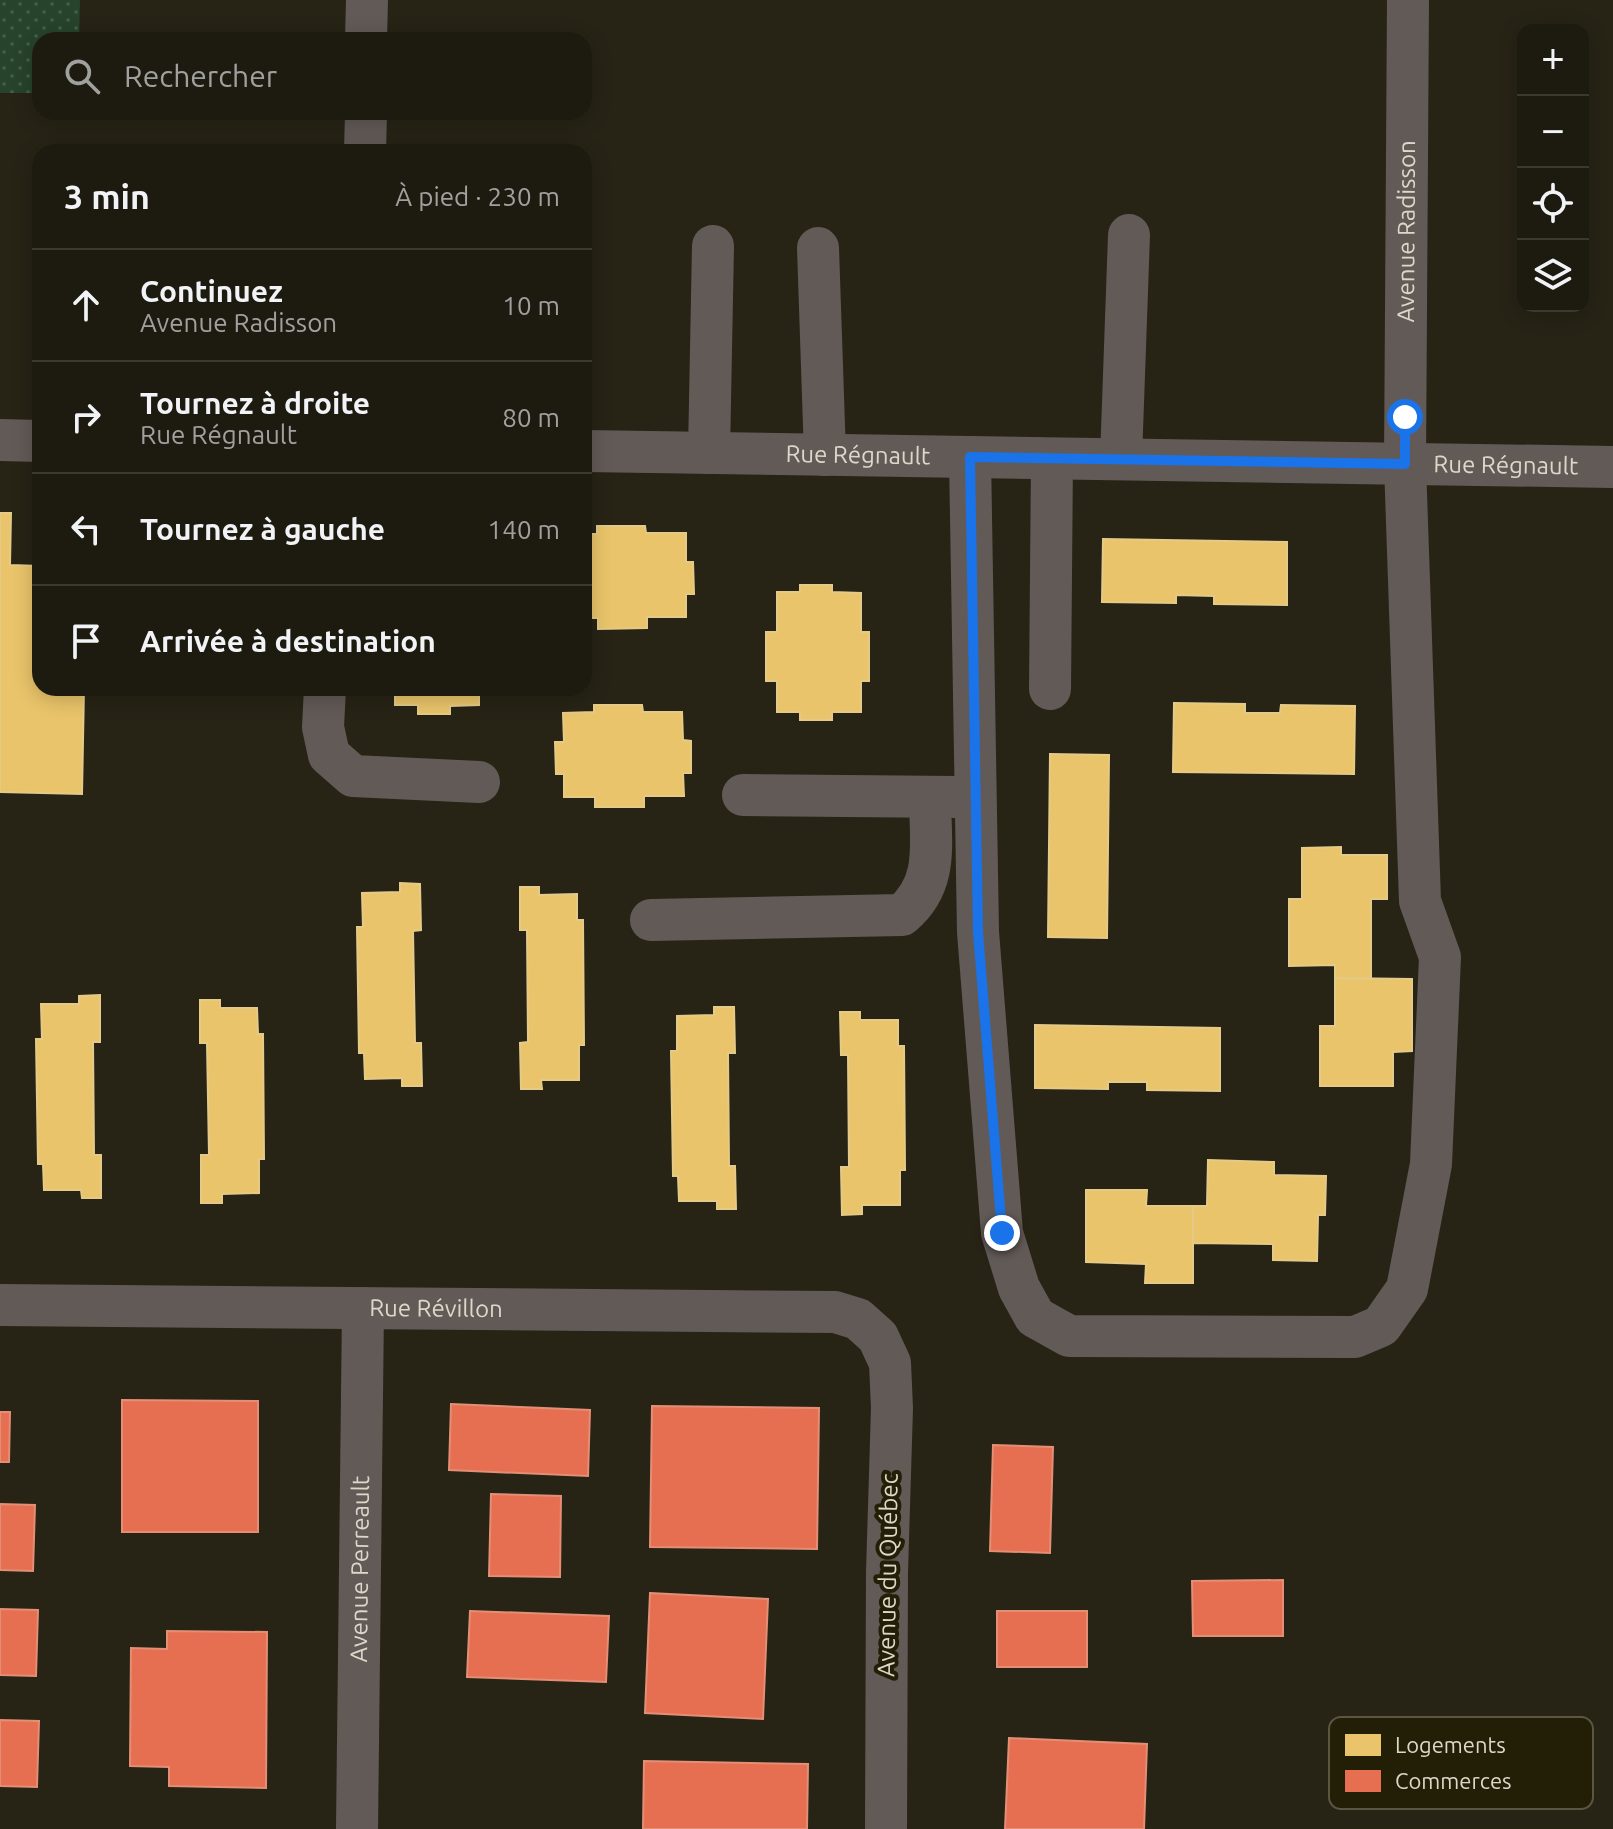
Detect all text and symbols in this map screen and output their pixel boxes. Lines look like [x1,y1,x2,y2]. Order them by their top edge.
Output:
map controls [1517,24,1589,312]
button: + [1517,24,1589,96]
search box [32,32,592,120]
icon: search [60,54,104,98]
text: Rechercher [124,59,277,93]
button: − [1517,96,1589,168]
street label: Avenue Radisson [1392,140,1420,322]
button: locate [1517,168,1589,240]
text: 3 min [64,177,150,215]
text: À pied · 230 m [395,182,560,211]
button: layers [1517,240,1589,312]
text: Continuez [140,274,283,308]
icon: ahead [64,283,108,327]
text: 10 m [502,291,560,320]
text: Avenue Radisson [140,308,337,337]
text: Tournez à droite [140,386,370,420]
icon: right [64,395,108,439]
route start [1387,399,1423,435]
text: 80 m [502,403,560,432]
text: Rue Régnault [140,420,297,449]
street label: Rue Régnault [785,440,931,469]
street label: Rue Régnault [1433,450,1579,479]
icon: left [64,507,108,551]
text: Tournez à gauche [140,512,385,546]
text: 140 m [488,515,560,544]
icon: arrive [64,619,108,663]
text: Arrivée à destination [140,624,436,658]
route end [984,1215,1020,1251]
street label: Rue Révillon [369,1294,503,1322]
street label: Avenue du Québec [872,1473,903,1677]
street label: Avenue Perreault [345,1475,374,1663]
legend [1329,1717,1593,1809]
text: Logements [1395,1732,1506,1757]
text: Commerces [1395,1768,1512,1793]

